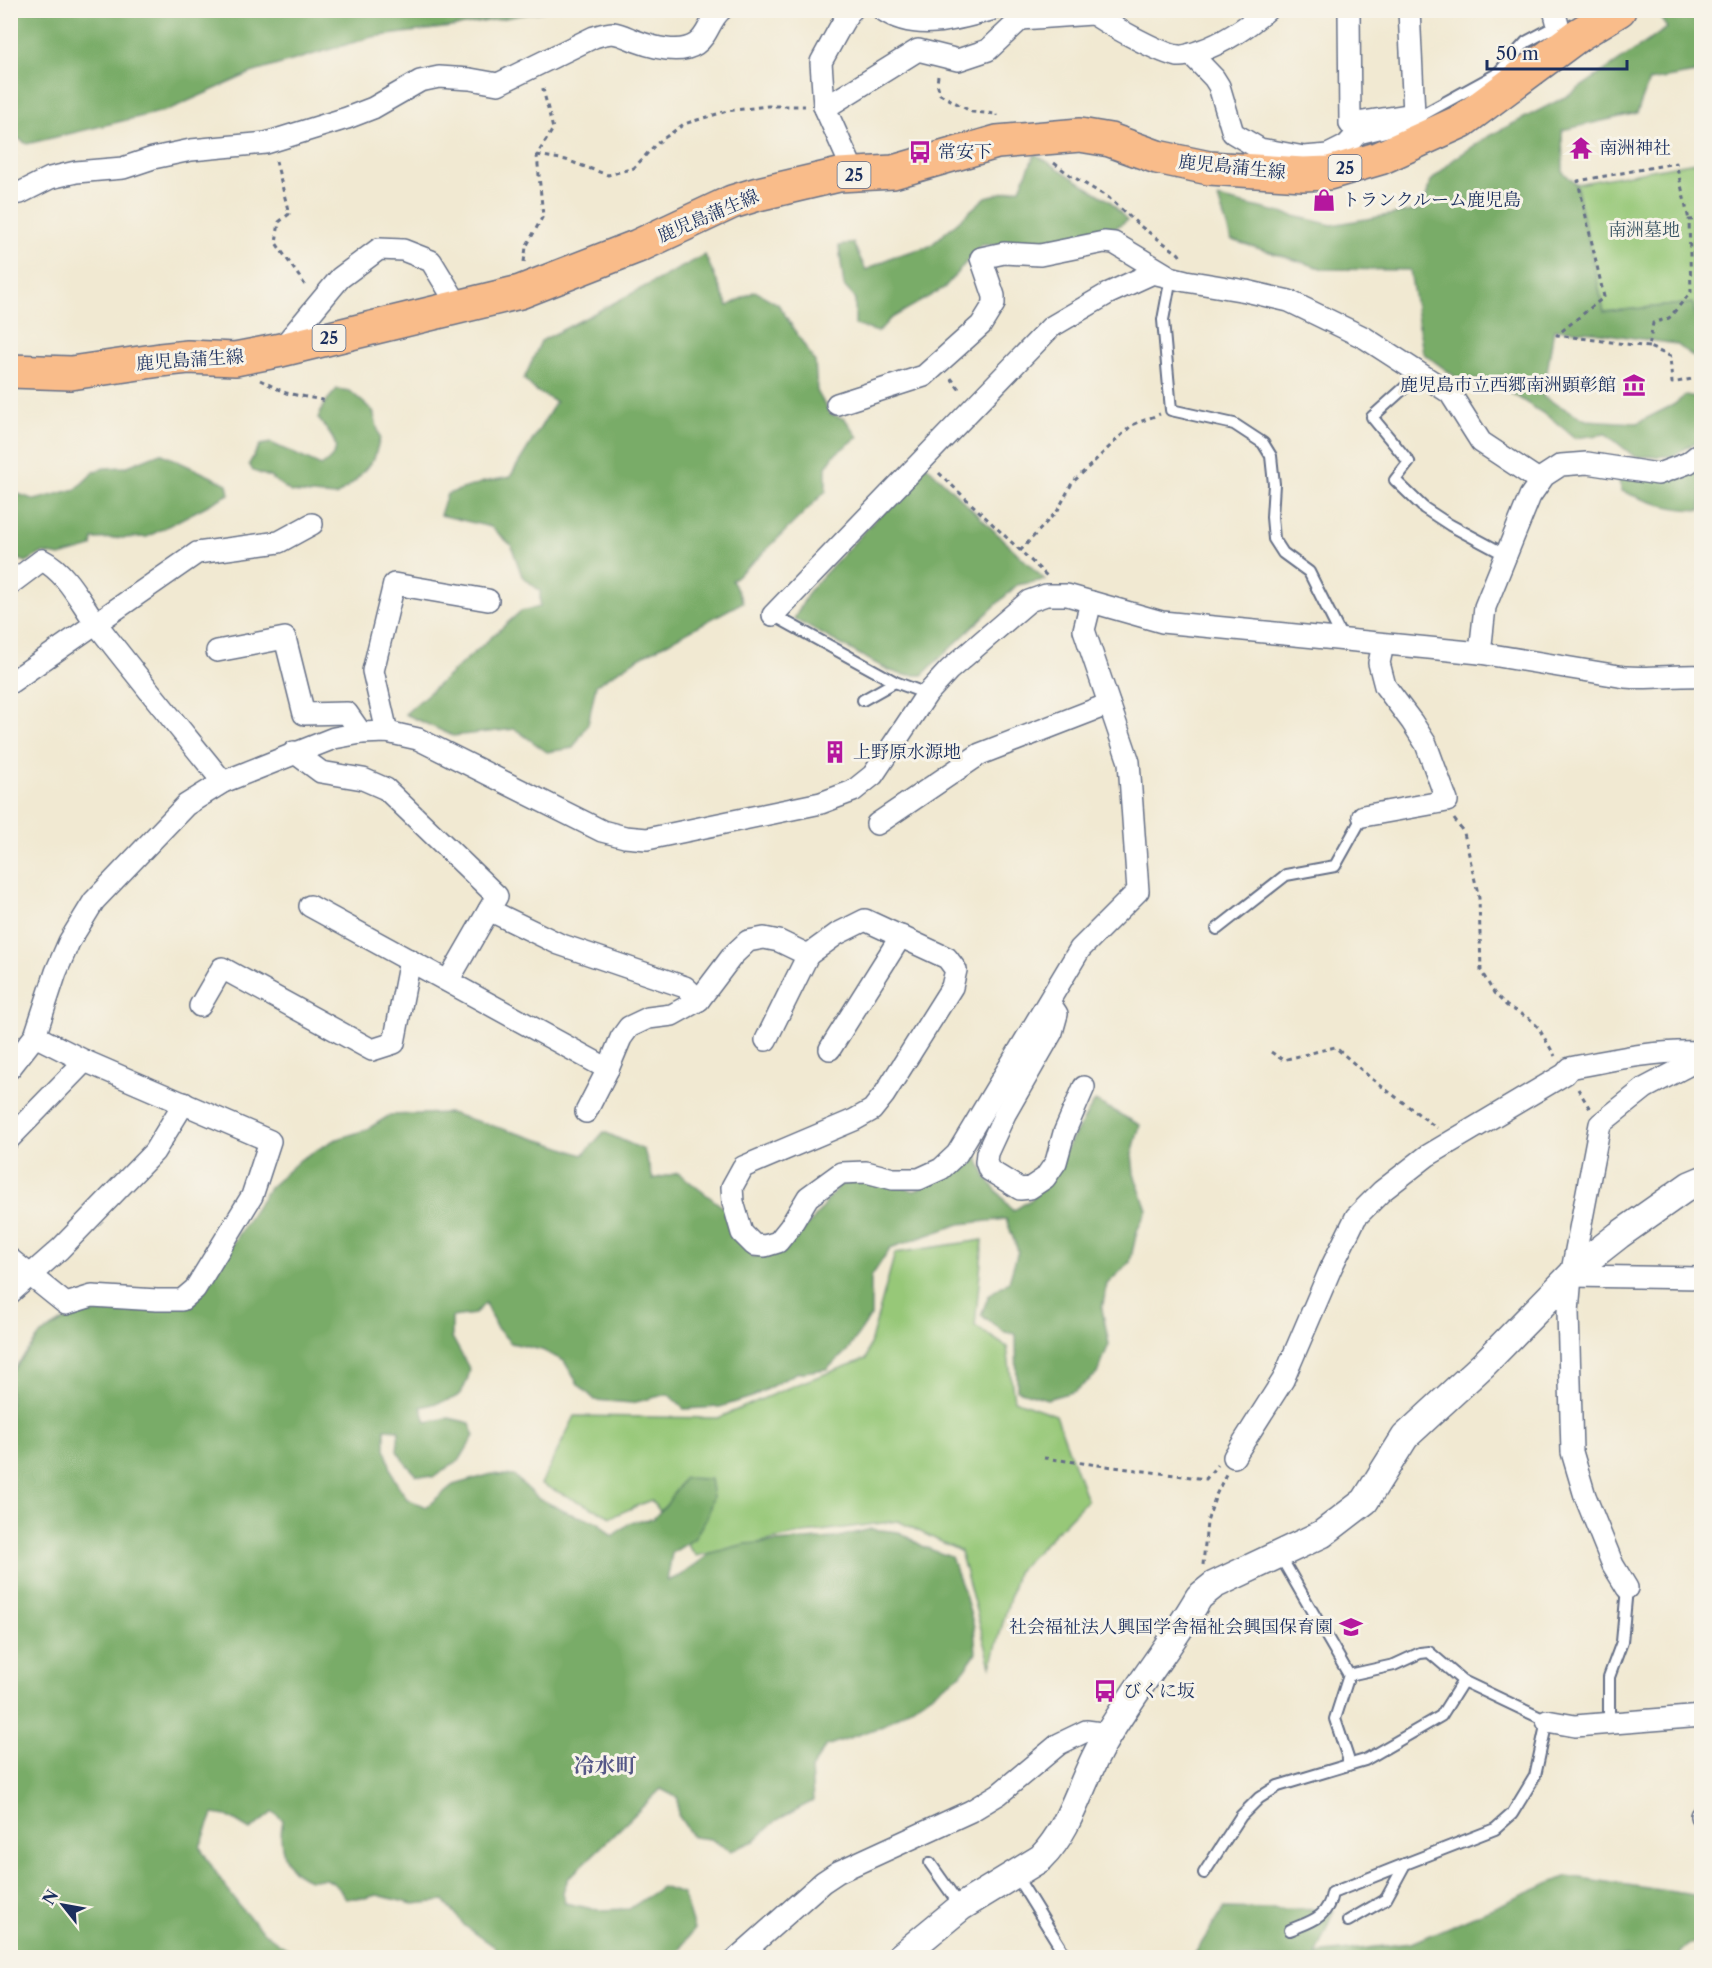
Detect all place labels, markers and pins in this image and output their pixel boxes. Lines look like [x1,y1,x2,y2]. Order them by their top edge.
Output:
temple icon: 南洲神社 [1568,135,1594,161]
place label: 南洲神社 [1599,137,1671,159]
bus stop icon: 常安下 [907,139,933,165]
place label: 常安下 [938,141,992,163]
shop icon: トランクルーム鹿児島 [1311,187,1337,213]
place label: トランクルーム鹿児島 [1342,189,1521,211]
museum icon: 鹿児島市立西郷南洲顕彰館 [1621,372,1647,398]
place label: 鹿児島市立西郷南洲顕彰館 [1400,374,1616,396]
building icon: 上野原水源地 [822,739,848,765]
place label: 上野原水源地 [853,741,961,763]
school or university icon: 社会福祉法人興国学舎福祉会興国保育園 [1338,1614,1364,1640]
place label: 社会福祉法人興国学舎福祉会興国保育園 [1009,1616,1333,1638]
bus stop icon: びくに坂 [1092,1678,1118,1704]
place label: びくに坂 [1123,1680,1195,1702]

